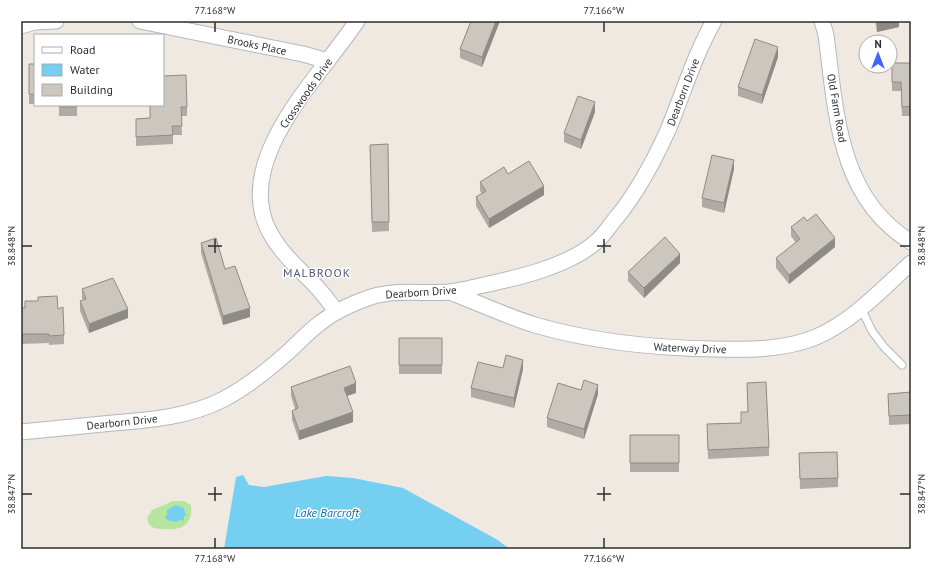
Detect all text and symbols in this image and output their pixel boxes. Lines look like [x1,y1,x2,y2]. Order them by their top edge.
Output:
text: 77.168°W [195,4,236,17]
text: 77.166°W [584,4,625,17]
street label: Brooks Place [226,32,288,58]
legend [34,34,164,106]
north arrow [858,34,898,74]
text: N [874,37,882,51]
text: Road [70,42,95,57]
street label: Crosswoods Drive [276,55,336,131]
street label: Dearborn Drive [664,56,702,128]
text: Water [70,62,100,77]
street label: Old Farm Road [824,72,850,144]
text: Building [70,82,113,97]
text: 38.848°N [5,226,18,266]
text: 38.848°N [915,226,928,266]
district label: MALBROOK [283,265,351,280]
street label: Dearborn Drive [385,283,457,301]
street label: Waterway Drive [653,340,727,356]
street label: Dearborn Drive [86,411,159,433]
text: 38.847°N [5,474,18,514]
text: 38.847°N [915,474,928,514]
water label: Lake Barcroft [295,505,360,520]
text: 77.168°W [195,552,236,565]
text: 77.166°W [584,552,625,565]

